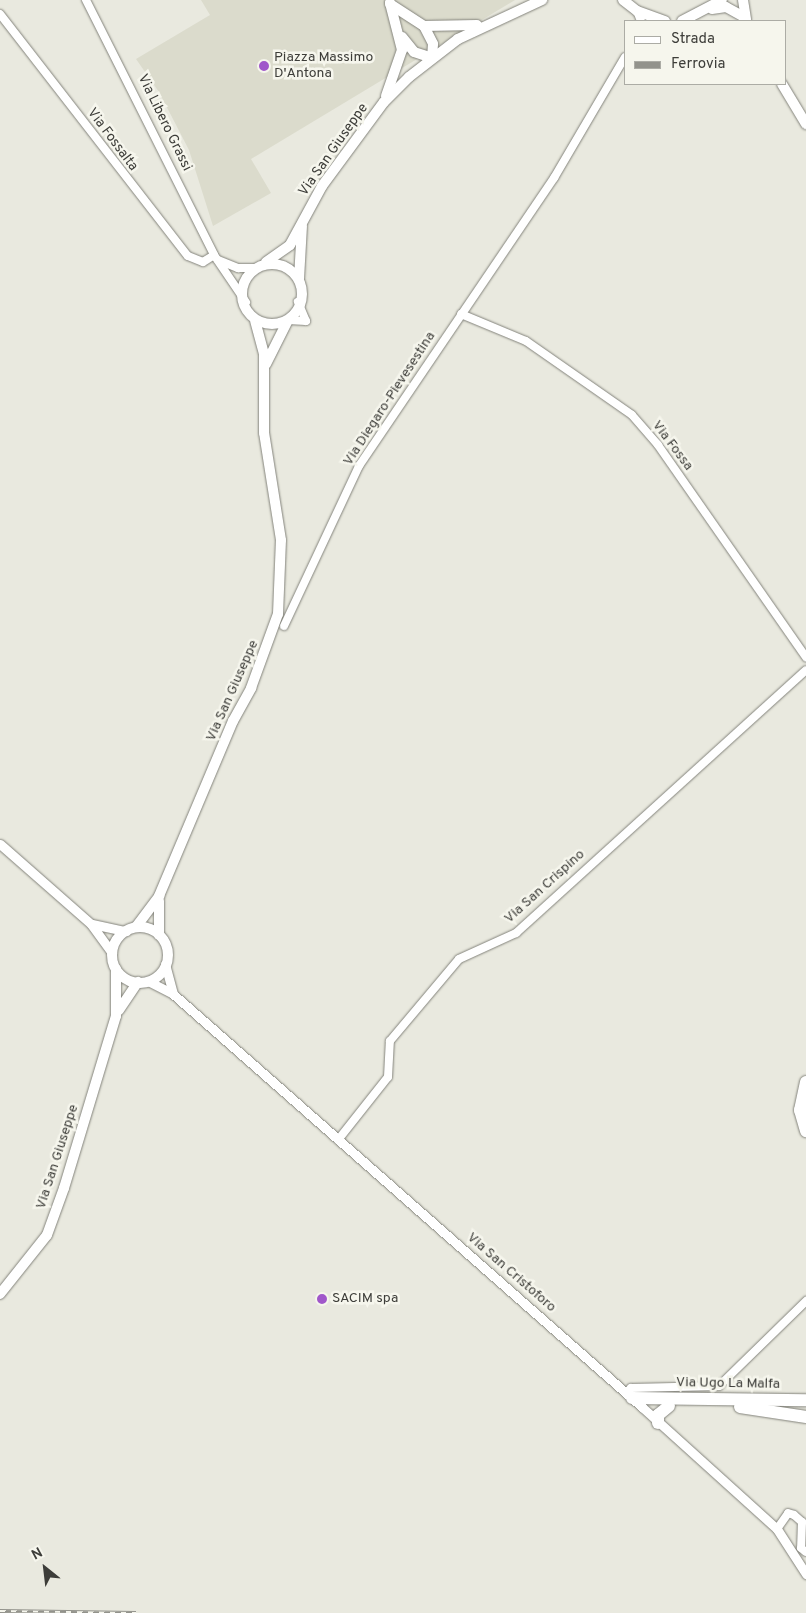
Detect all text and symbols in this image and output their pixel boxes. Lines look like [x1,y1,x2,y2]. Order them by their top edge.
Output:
legend [624,20,786,85]
text: Strada [671,30,715,49]
place label: Piazza Massimo D'Antona [274,50,373,82]
text: Ferrovia [671,55,725,74]
marker: Piazza Massimo D'Antona [258,60,270,72]
street label: Via Libero Grassi [133,72,195,174]
street label: Via San Giuseppe [296,100,372,200]
street label: Via Fossalta [83,105,141,175]
street label: Via Diegaro-Pievesestina [340,329,440,469]
street label: Via Fossa [648,418,696,474]
street label: Via San Giuseppe [203,638,263,744]
street label: Via San Crispino [501,847,589,927]
street label: Via San Giuseppe [33,1103,83,1211]
street label: Via San Cristoforo [463,1230,559,1316]
place label: SACIM spa [332,1291,398,1307]
marker: SACIM spa [316,1293,328,1305]
street label: Via Ugo La Malfa [676,1375,780,1393]
north arrow [20,1543,70,1593]
text: N [29,1545,46,1564]

